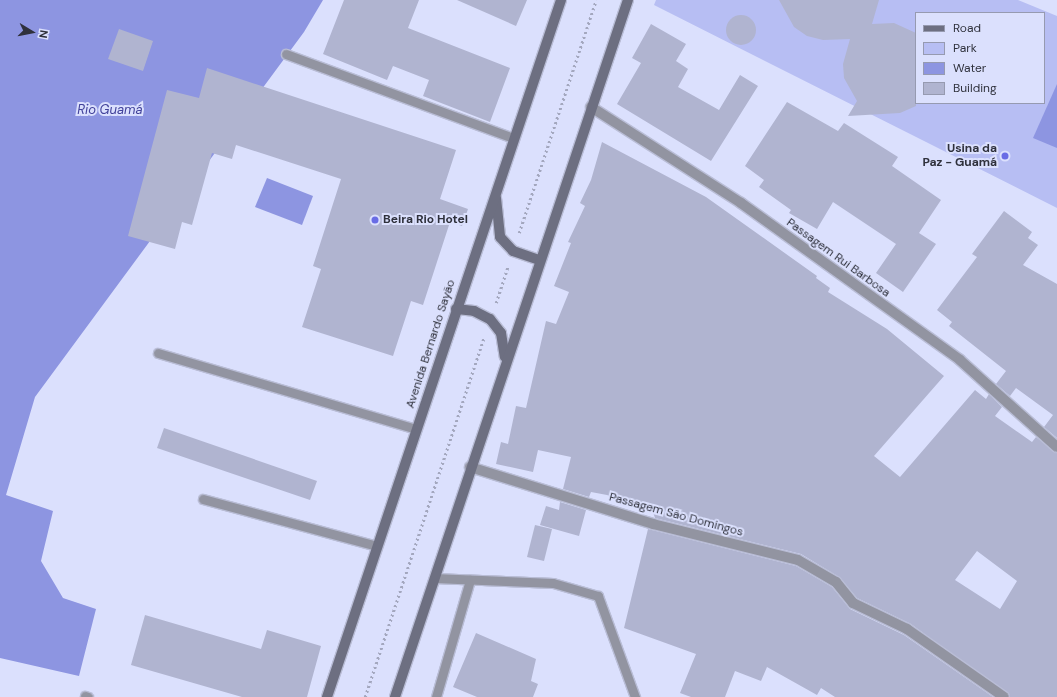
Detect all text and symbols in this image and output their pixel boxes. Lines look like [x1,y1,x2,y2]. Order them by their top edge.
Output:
north arrow [12,12,52,52]
legend [915,12,1045,104]
text: Road [953,20,981,36]
text: N [36,29,51,39]
text: Park [953,40,977,56]
text: Water [953,60,986,76]
text: Building [953,80,997,96]
water label: Rio Guamá [77,102,143,118]
place label: Usina da Paz - Guamá [922,142,997,170]
marker: Usina da Paz - Guamá [1000,151,1010,161]
place label: Beira Rio Hotel [383,213,468,227]
marker: Beira Rio Hotel [370,215,380,225]
street label: Passagem Rui Barbosa [783,216,893,300]
street label: Avenida Bernardo Sayão [403,278,459,410]
street label: Passagem São Domingos [607,490,745,540]

